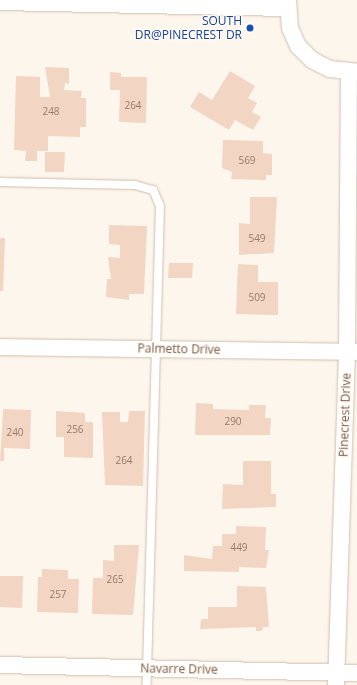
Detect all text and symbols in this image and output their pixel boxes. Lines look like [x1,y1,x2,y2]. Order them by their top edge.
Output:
place label: SOUTH DR@PINECREST DR [135,14,242,42]
marker: SOUTH DR@PINECREST DR [245,23,255,33]
house number: 264 [124,100,142,112]
house number: 248 [42,106,60,118]
house number: 569 [238,155,256,167]
house number: 549 [248,233,266,245]
house number: 509 [248,292,266,304]
street label: Palmetto Drive [137,341,221,357]
street label: Pinecrest Drive [336,373,354,457]
house number: 290 [224,416,242,428]
house number: 256 [66,424,84,436]
house number: 240 [6,427,24,439]
house number: 264 [115,455,133,467]
house number: 449 [230,542,248,554]
house number: 265 [106,574,124,586]
house number: 257 [49,589,67,601]
street label: Navarre Drive [140,661,218,677]

